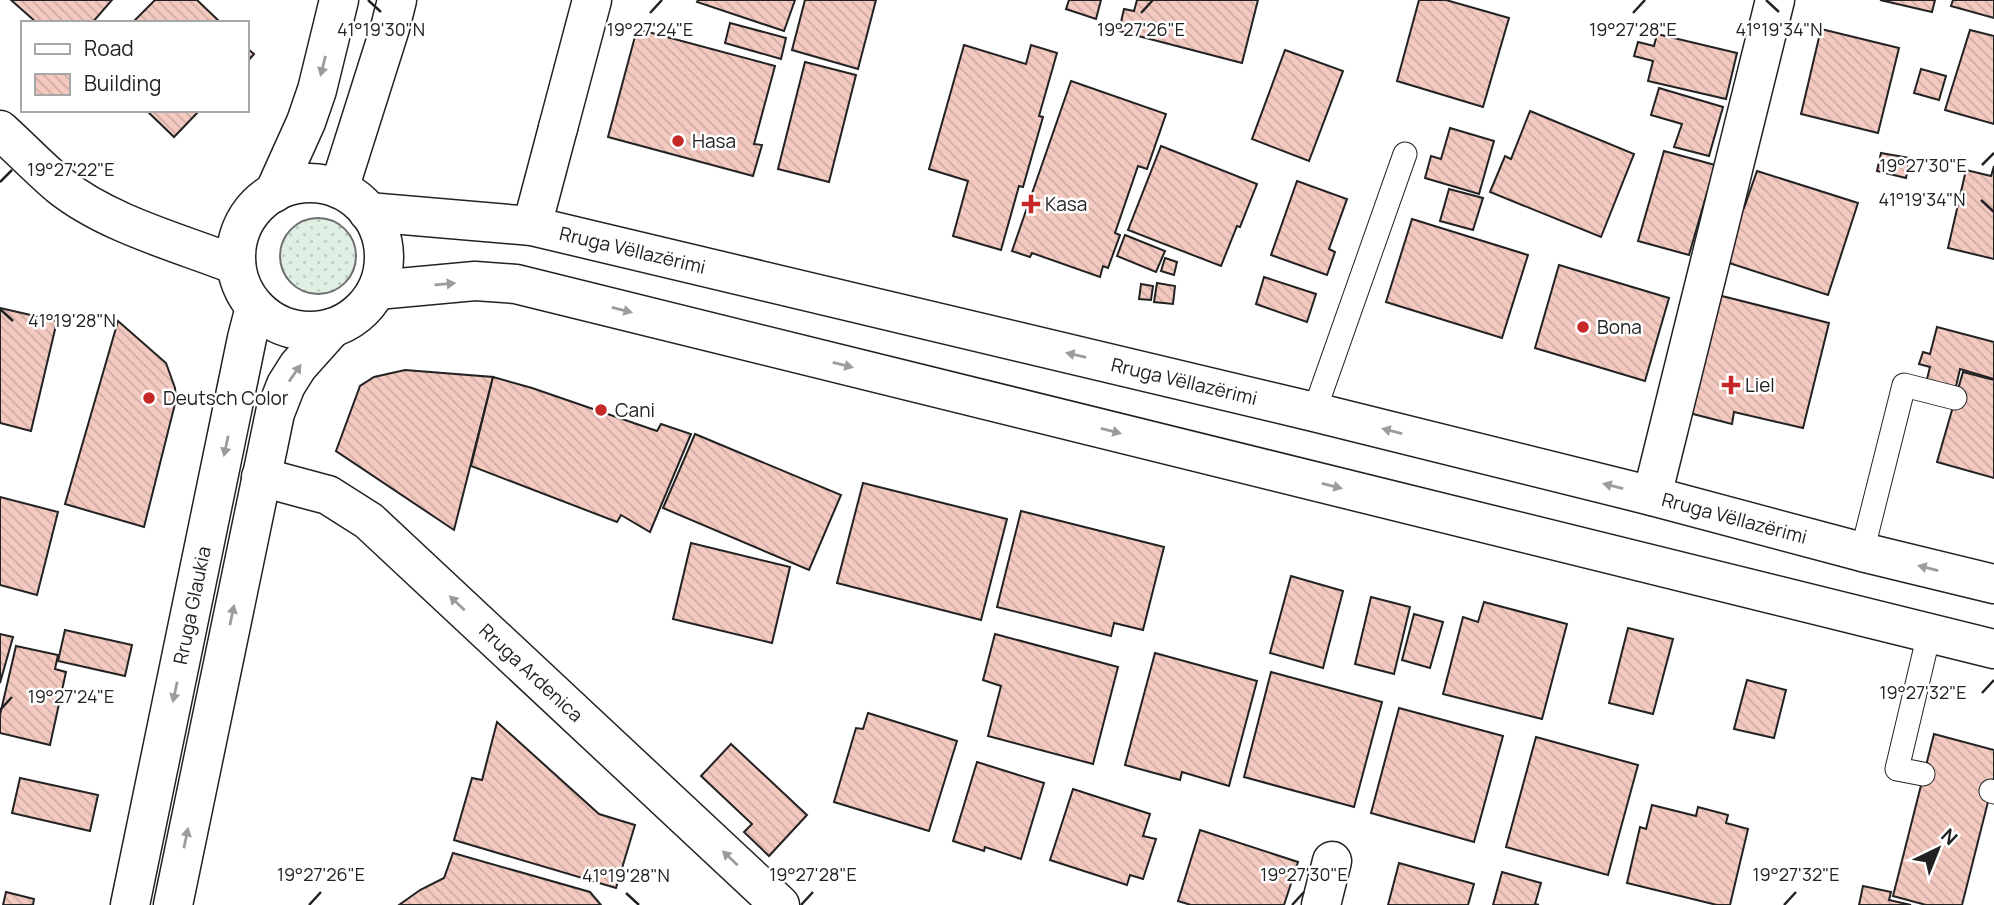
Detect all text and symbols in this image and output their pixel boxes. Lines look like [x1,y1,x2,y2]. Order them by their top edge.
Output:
text: 41°19'30"N [337,17,425,41]
text: 19°27'24"E [607,17,693,41]
text: 19°27'26"E [1097,17,1185,41]
text: 19°27'28"E [1589,17,1677,41]
text: 41°19'34"N [1735,17,1823,41]
legend [21,21,248,112]
text: Road [84,34,134,62]
one-way arrow [317,55,328,77]
text: Building [84,69,161,97]
place label: Hasa [692,128,736,154]
marker: Hasa [670,133,686,149]
text: 19°27'30"E [1879,153,1967,177]
text: 19°27'22"E [27,157,115,181]
text: 41°19'34"N [1878,187,1966,211]
place label: Kasa [1045,191,1087,217]
marker: Kasa [1023,196,1039,212]
street label: Rruga Vëllazërimi [557,220,708,280]
one-way arrow [434,278,456,289]
one-way arrow [611,305,633,316]
text: 41°19'28"N [28,308,116,332]
place label: Bona [1597,314,1642,340]
marker: Bona [1575,319,1591,335]
one-way arrow [1064,349,1086,360]
street label: Rruga Vëllazërimi [1109,351,1260,411]
one-way arrow [832,360,854,371]
one-way arrow [288,363,301,382]
place label: Liel [1745,372,1775,398]
marker: Liel [1723,377,1739,393]
place label: Deutsch Color [163,385,289,411]
marker: Deutsch Color [141,390,157,406]
place label: Cani [615,397,655,423]
marker: Cani [593,402,609,418]
one-way arrow [1381,425,1403,436]
one-way arrow [1101,426,1123,437]
one-way arrow [220,435,231,457]
one-way arrow [1602,480,1624,491]
one-way arrow [1321,481,1343,492]
street label: Rruga Vëllazërimi [1659,486,1810,550]
street label: Rruga Glaukia [167,544,217,667]
one-way arrow [1917,562,1939,573]
one-way arrow [449,595,466,611]
one-way arrow [227,604,238,626]
street label: Rruga Ardenica [474,618,589,728]
text: 19°27'32"E [1880,680,1966,704]
one-way arrow [169,681,180,703]
text: 19°27'24"E [28,684,114,708]
north arrow [1903,814,1973,884]
text: N [1936,822,1963,851]
one-way arrow [181,827,192,849]
one-way arrow [722,851,739,867]
text: 19°27'26"E [277,862,365,886]
text: 19°27'28"E [769,862,857,886]
text: 19°27'30"E [1260,862,1348,886]
text: 19°27'32"E [1753,862,1839,886]
text: 41°19'28"N [582,863,670,887]

